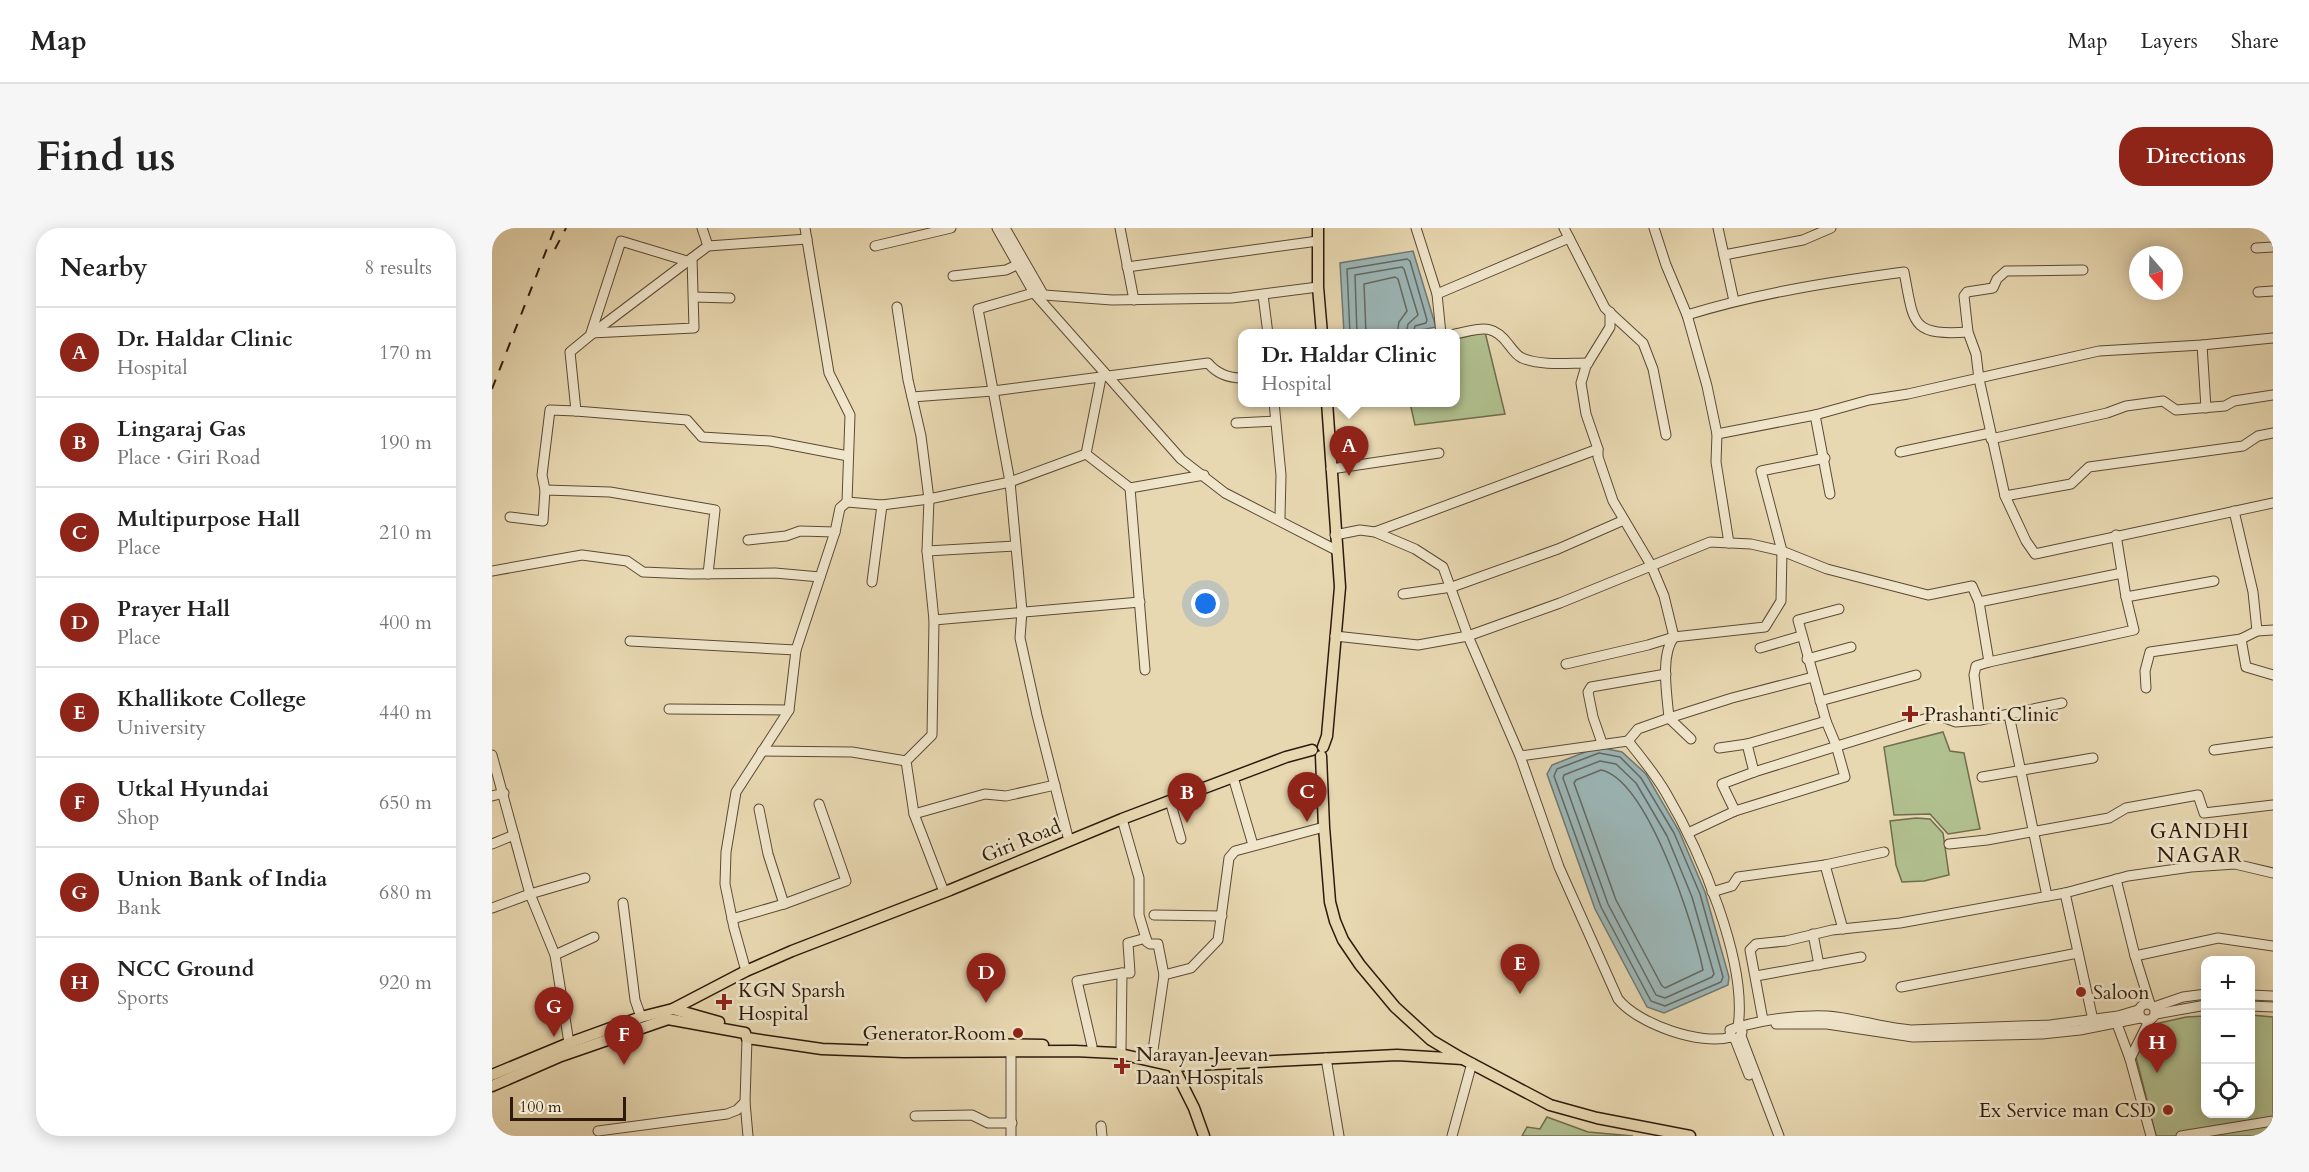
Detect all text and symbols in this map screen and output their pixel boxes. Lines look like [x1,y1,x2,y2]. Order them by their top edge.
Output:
text: Map [30,22,87,60]
text: Map [2068,27,2108,56]
text: Layers [2141,27,2198,56]
text: Share [2231,27,2279,56]
button: Directions [2119,127,2273,186]
text: Find us [36,128,176,185]
north arrow [2129,246,2183,300]
text: Nearby [60,250,148,285]
text: 8 results [364,254,432,281]
text: Dr. Haldar Clinic [117,324,293,354]
popup [1238,329,1460,407]
text: A [72,339,87,366]
text: 170 m [379,339,432,366]
text: Dr. Haldar Clinic [1261,340,1437,370]
text: Hospital [117,354,188,381]
text: Hospital [1261,370,1332,397]
text: Lingaraj Gas [117,414,246,444]
pin: A [1330,426,1368,476]
text: B [72,429,87,456]
text: 190 m [379,429,432,456]
text: Place · Giri Road [117,444,260,471]
text: Multipurpose Hall [117,504,300,534]
text: C [72,519,87,546]
text: 210 m [379,519,432,546]
text: Place [117,534,161,561]
your location [1191,589,1220,618]
text: Prayer Hall [117,594,230,624]
text: D [71,609,88,636]
text: 400 m [379,609,432,636]
text: Place [117,624,161,651]
text: Khallikote College [117,684,306,714]
text: E [73,699,86,726]
text: 440 m [379,699,432,726]
place label: Prashanti Clinic [1924,701,2059,728]
marker: Prashanti Clinic [1901,705,1919,723]
text: University [117,714,206,741]
pin: C [1288,772,1326,822]
text: Utkal Hyundai [117,774,269,804]
pin: B [1168,774,1206,823]
text: F [74,789,85,816]
text: 650 m [379,789,432,816]
text: Shop [117,804,159,831]
street label: Giri Road [977,813,1065,869]
district label: GANDHI NAGAR [2150,817,2250,870]
text: Union Bank of India [117,864,327,894]
text: G [71,879,88,906]
text: 680 m [379,879,432,906]
text: Bank [117,894,161,921]
pin: E [1500,944,1540,994]
text: NCC Ground [117,954,254,984]
pin: D [966,954,1006,1003]
map controls [2201,956,2255,1118]
button: + [2201,956,2255,1010]
text: H [71,969,88,996]
text: 920 m [379,969,432,996]
place label: KGN Sparsh Hospital [738,977,845,1027]
place label: Saloon [2093,979,2150,1006]
text: Sports [117,984,169,1011]
marker: Saloon [2074,985,2088,999]
pin: G [534,988,574,1037]
marker: KGN Sparsh Hospital [715,993,733,1011]
button: − [2201,1010,2255,1064]
pin: F [604,1016,644,1065]
place label: Generator Room [863,1020,1006,1047]
pin: H [2138,1024,2176,1073]
marker: Generator Room [1011,1026,1025,1040]
place label: Narayan Jeevan Daan Hospitals [1136,1041,1269,1091]
marker: Narayan Jeevan Daan Hospitals [1113,1057,1131,1075]
button: locate [2201,1064,2255,1118]
scale bar [510,1094,626,1122]
text: 100 m [519,1096,561,1118]
place label: Ex Service man CSD [1979,1097,2156,1124]
marker: Ex Service man CSD [2161,1103,2175,1117]

